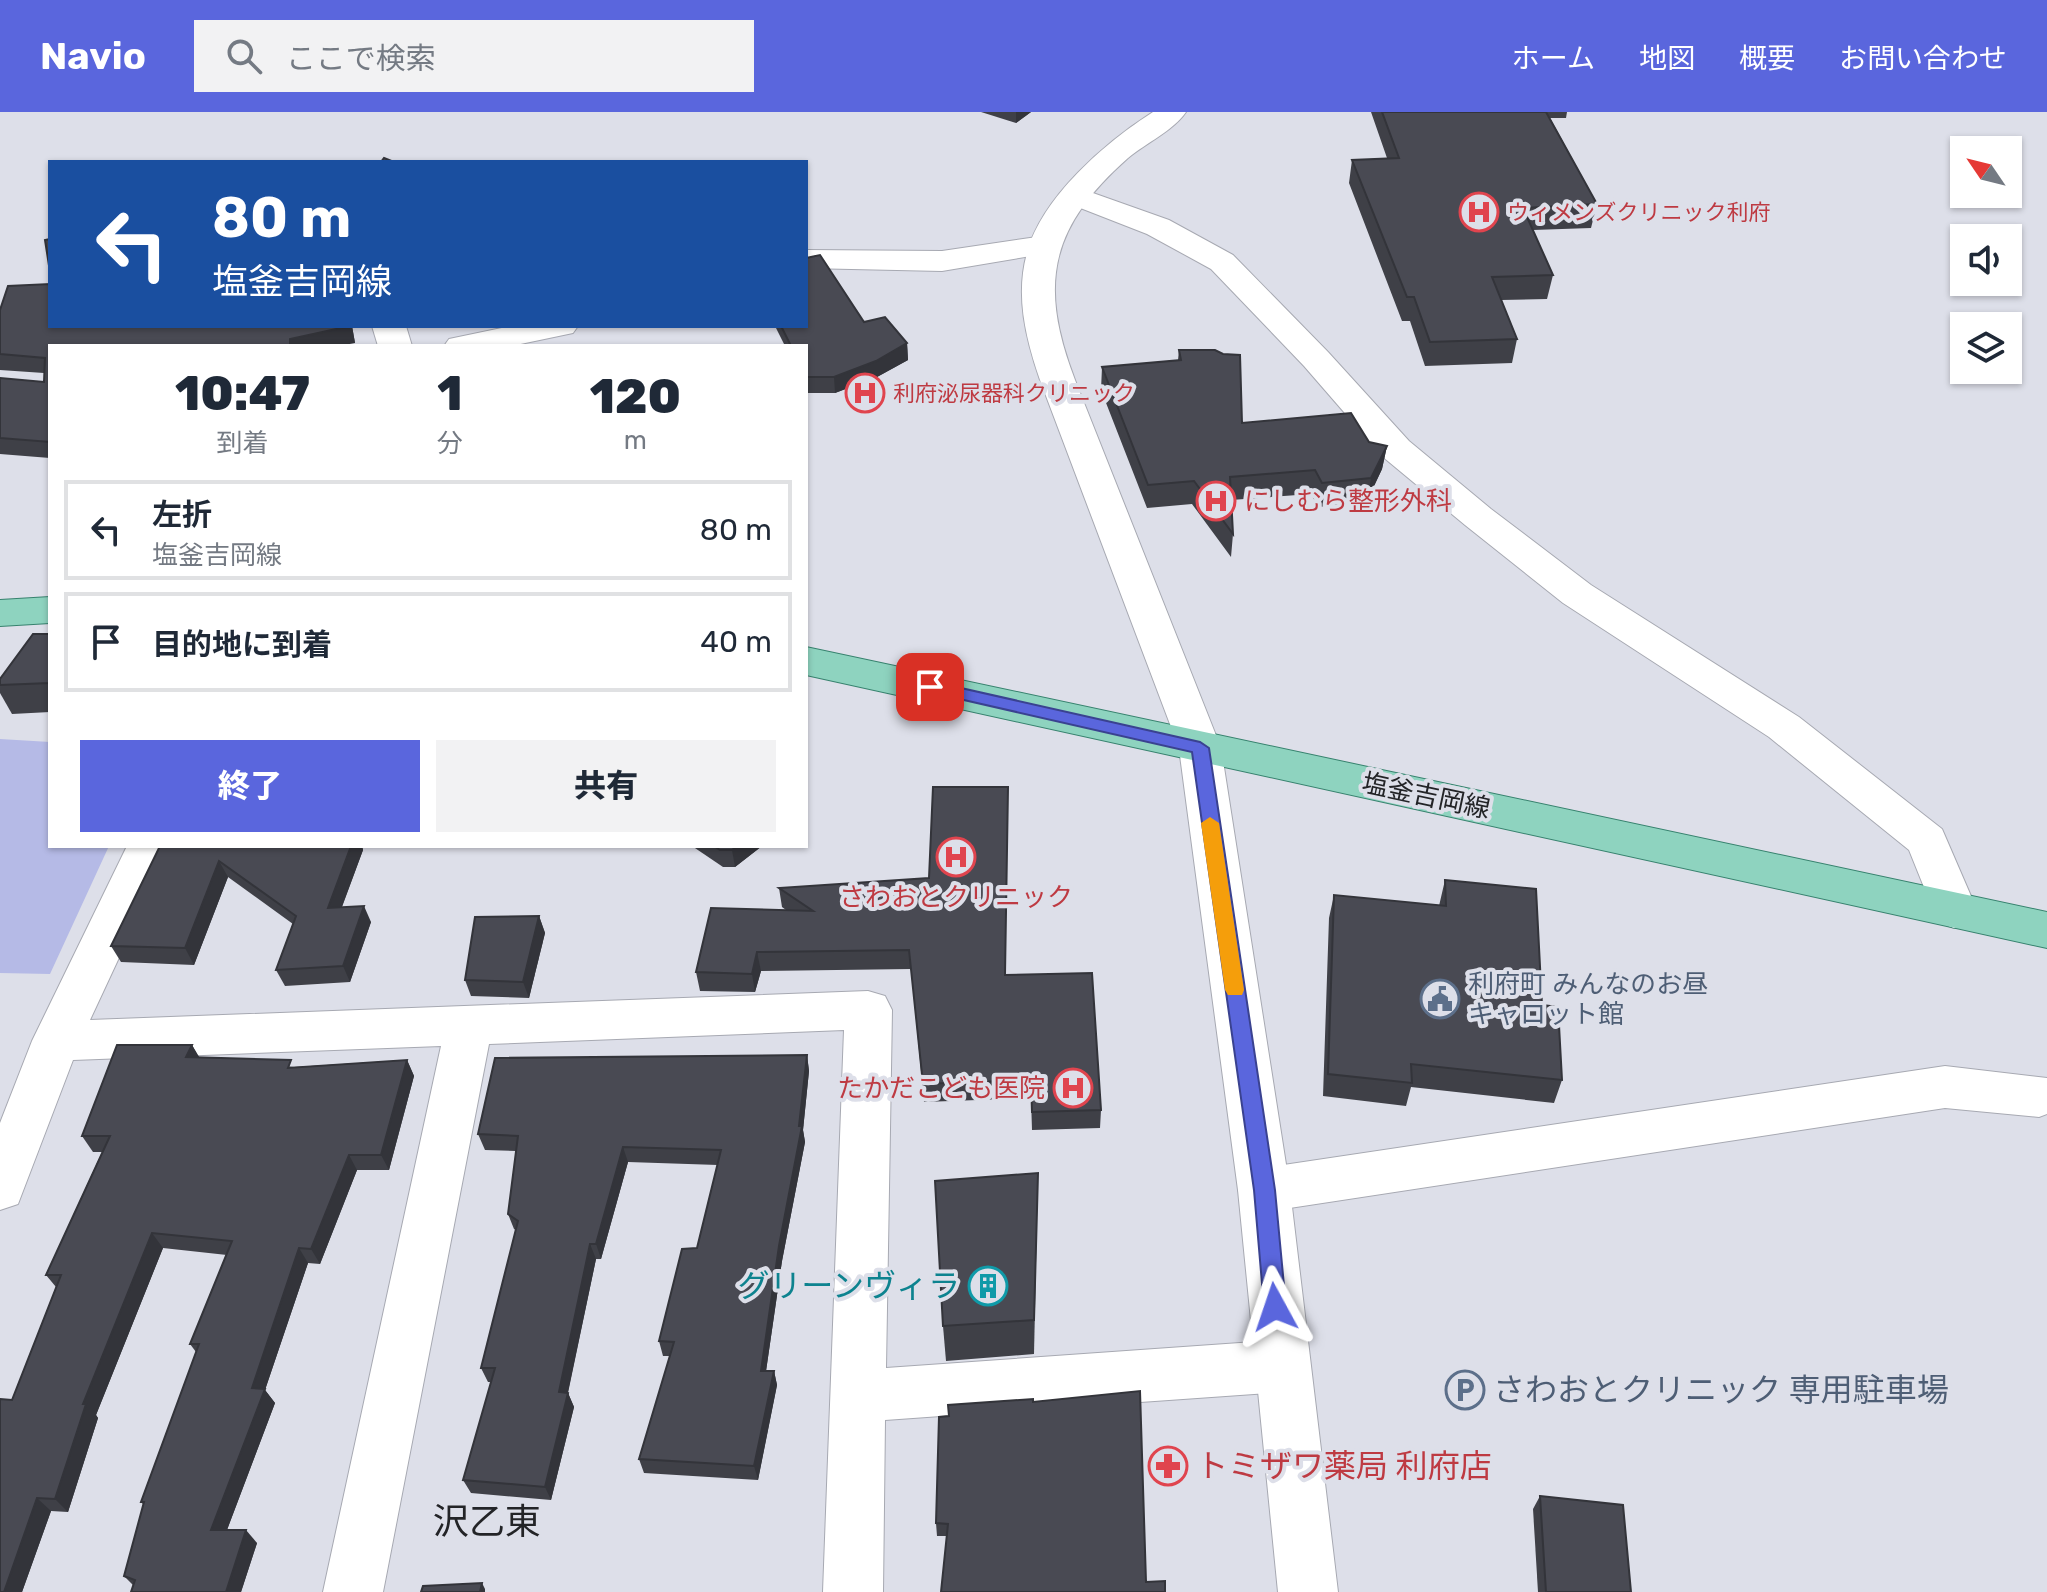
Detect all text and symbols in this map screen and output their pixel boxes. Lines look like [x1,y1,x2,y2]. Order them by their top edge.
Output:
search box [194,20,754,92]
text: Navio [40,33,146,79]
icon: search [222,34,266,78]
text: ここで検索 [286,41,436,77]
text: ホーム [1512,42,1595,75]
text: 地図 [1639,42,1695,75]
text: 概要 [1739,42,1795,75]
text: お問い合わせ [1839,42,2007,75]
north arrow [1950,136,2022,208]
map controls [1950,136,2022,384]
text: 80 m [212,185,351,251]
hospital icon: ウィメンズクリニック利府 [1458,191,1500,233]
icon: left [80,192,184,296]
place label: ウィメンズクリニック利府 [1507,199,1771,226]
button: sound [1950,224,2022,296]
text: 塩釜吉岡線 [212,260,392,303]
button: layers [1950,312,2022,384]
text: 10:47 [175,365,310,422]
text: 1 [437,365,462,422]
text: 120 [590,368,681,425]
hospital icon: 利府泌尿器科クリニック [844,372,886,414]
place label: 利府泌尿器科クリニック [893,380,1135,407]
text: m [624,425,647,456]
text: 到着 [216,428,268,459]
text: 分 [437,428,463,459]
hospital icon: にしむら整形外科 [1195,480,1237,522]
place label: にしむら整形外科 [1244,486,1452,517]
text: 左折 [152,497,212,533]
icon: left [84,508,128,552]
text: 80 m [700,512,772,548]
text: 塩釜吉岡線 [152,540,282,571]
icon: arrive [84,620,128,664]
text: 40 m [700,624,772,660]
text: 目的地に到着 [152,627,332,663]
pin [896,653,964,721]
icon: arrive [908,665,952,709]
button: 終了 [80,740,420,832]
button: 共有 [436,740,776,832]
street label: 塩釜吉岡線 [1359,767,1493,825]
hospital icon: さわおとクリニック [935,836,977,878]
place label: さわおとクリニック [839,882,1073,913]
place label: 利府町 みんなのお昼 キャロット館 [1468,969,1708,1030]
public building icon: 利府町 みんなのお昼 キャロット館 [1419,978,1461,1020]
hospital icon: たかだこども医院 [1052,1067,1094,1109]
place label: たかだこども医院 [837,1073,1045,1104]
building icon: グリーンヴィラ [967,1265,1009,1307]
position arrow [1233,1265,1317,1349]
place label: グリーンヴィラ [738,1267,960,1305]
parking icon: さわおとクリニック 専用駐車場 [1444,1369,1486,1411]
place label: さわおとクリニック 専用駐車場 [1493,1371,1949,1409]
pharmacy icon: トミザワ薬局 利府店 [1147,1445,1189,1487]
place label: トミザワ薬局 利府店 [1196,1447,1492,1485]
district label: 沢乙東 [433,1500,541,1543]

